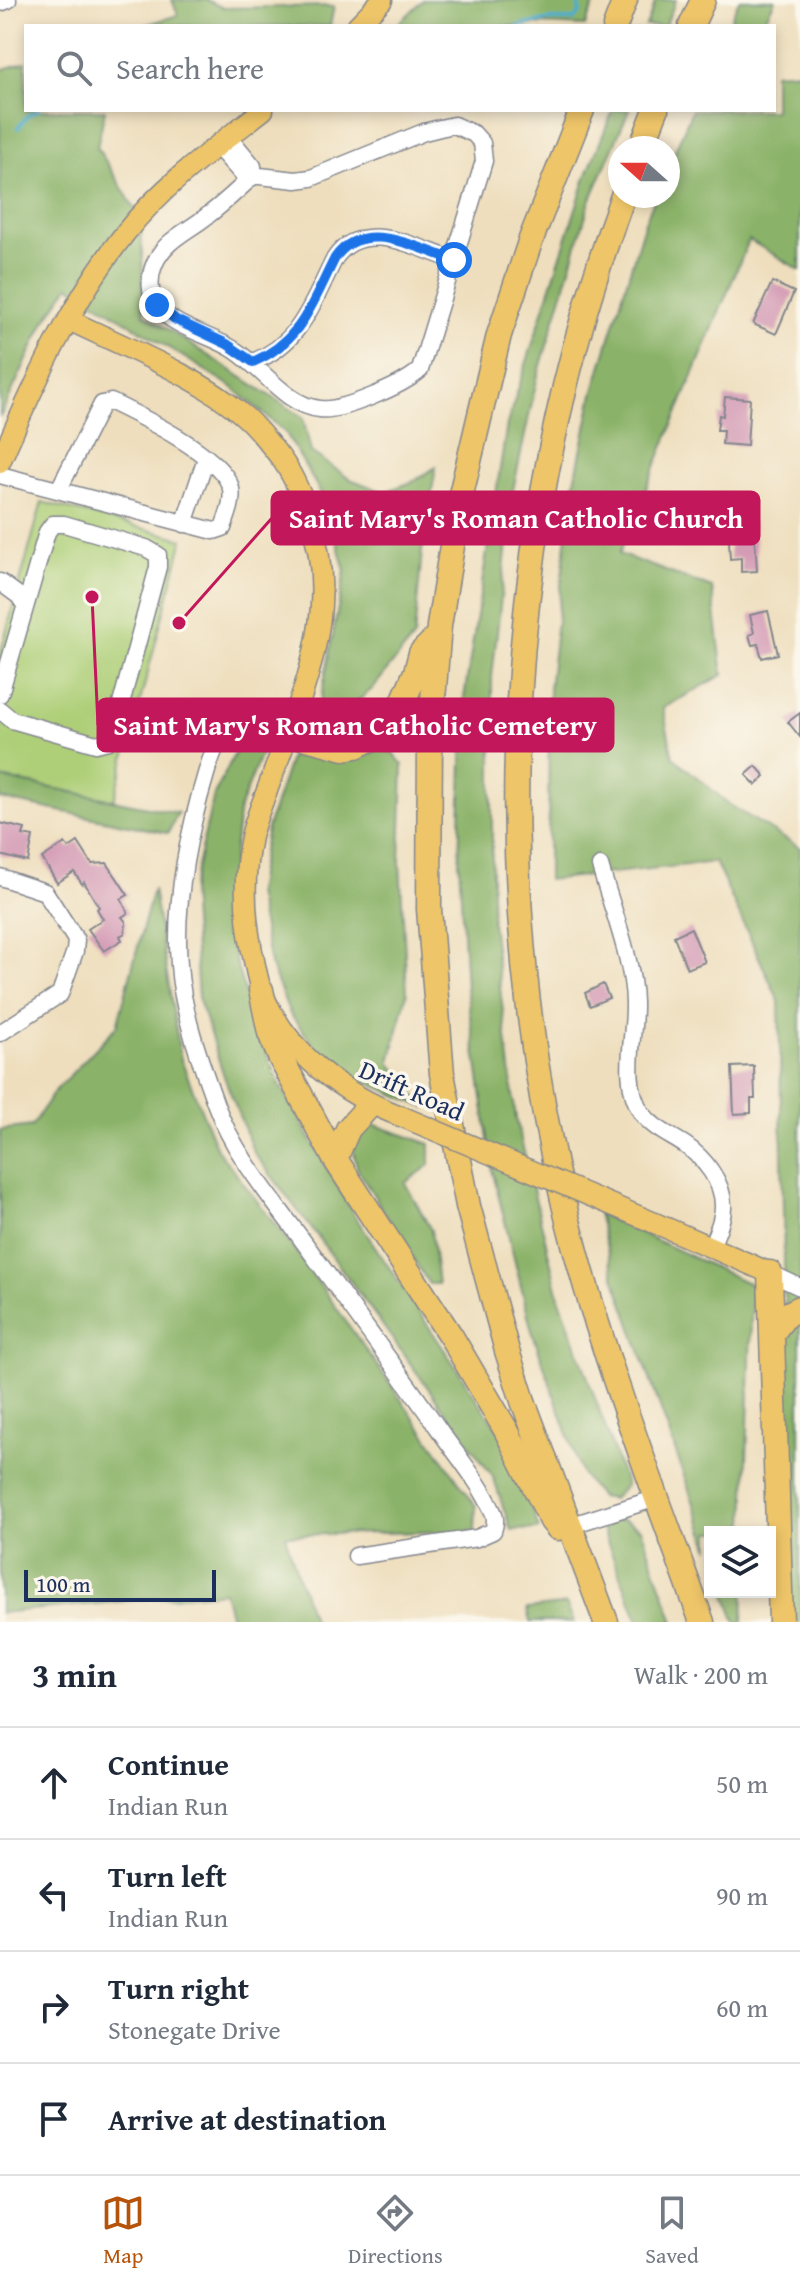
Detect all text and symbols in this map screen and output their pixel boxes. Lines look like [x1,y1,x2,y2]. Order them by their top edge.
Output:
search box [24,24,776,112]
icon: search [52,46,96,90]
text: Search here [116,46,264,90]
north arrow [608,136,680,208]
route start [436,242,472,278]
route end [139,287,175,323]
callout: Saint Mary's Roman Catholic Church [272,492,759,544]
text: Saint Mary's Roman Catholic Church [289,497,744,538]
callout: Saint Mary's Roman Catholic Cemetery [98,699,613,751]
text: Saint Mary's Roman Catholic Cemetery [113,704,597,745]
street label: Drift Road [353,1050,471,1131]
map controls [704,1526,776,1598]
button: layers [704,1526,776,1598]
scale bar [24,1566,216,1602]
text: 100 m [36,1568,91,1600]
text: 3 min [32,1650,117,1699]
text: Walk · 200 m [634,1655,768,1694]
text: Continue [108,1742,229,1786]
icon: ahead [32,1761,76,1805]
text: 50 m [716,1764,768,1803]
text: Indian Run [108,1786,228,1825]
text: Turn left [108,1854,227,1898]
icon: left [32,1873,76,1917]
text: 90 m [716,1876,768,1915]
text: Indian Run [108,1898,228,1937]
text: Turn right [108,1966,249,2010]
icon: right [32,1985,76,2029]
text: 60 m [716,1988,768,2027]
text: Stonegate Drive [108,2010,281,2049]
icon: arrive [32,2097,76,2141]
text: Arrive at destination [108,2097,386,2141]
tab: Map [101,2191,145,2271]
tab: Directions [348,2191,443,2271]
tab: Saved [645,2191,699,2271]

